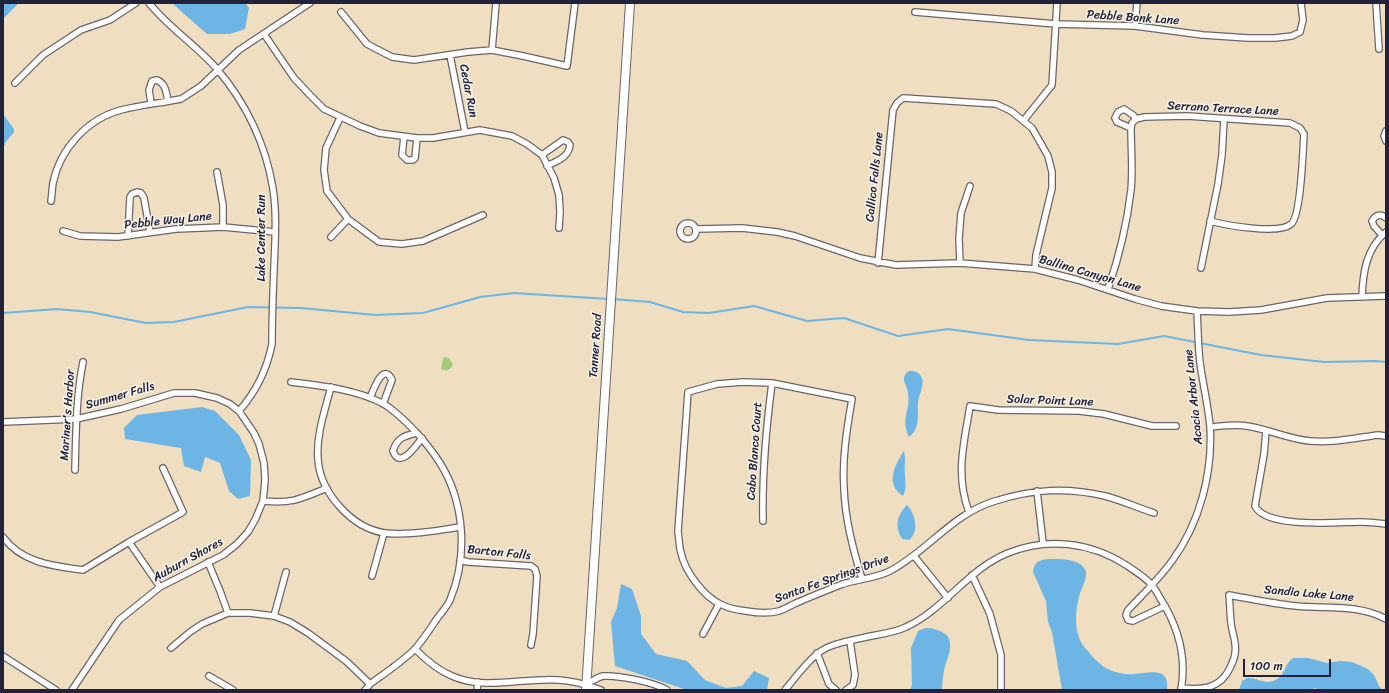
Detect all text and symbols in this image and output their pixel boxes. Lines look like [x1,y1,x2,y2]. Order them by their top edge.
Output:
street label: Pebble Bank Lane [1086,8,1180,28]
street label: Cedar Run [456,63,480,119]
street label: Serrano Terrace Lane [1167,99,1279,119]
street label: Callico Falls Lane [863,131,887,223]
street label: Lake Center Run [255,195,269,281]
street label: Pebble Way Lane [123,209,213,233]
street label: Ballina Canyon Lane [1037,253,1143,295]
street label: Tanner Road [587,313,605,379]
street label: Acacia Arbor Lane [1182,349,1206,445]
street label: Mariner's Harbor [58,369,78,461]
street label: Summer Falls [84,379,156,413]
street label: Solar Point Lane [1006,392,1094,410]
street label: Cabo Blanco Court [744,402,766,500]
street label: Auburn Shores [150,535,226,585]
street label: Barton Falls [467,543,531,563]
street label: Santa Fe Springs Drive [773,552,891,606]
street label: Sandia Lake Lane [1263,583,1355,605]
scale bar [1245,651,1333,677]
text: 100 m [1250,655,1283,677]

